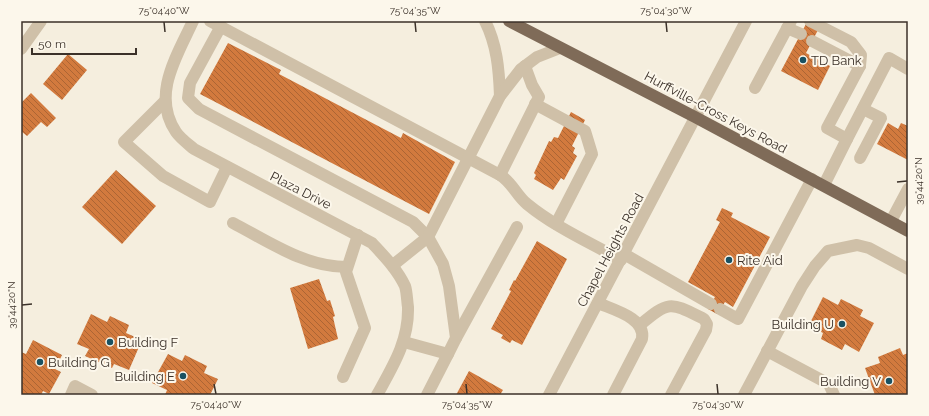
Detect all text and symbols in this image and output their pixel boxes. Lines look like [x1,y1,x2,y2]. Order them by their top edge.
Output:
text: 75°04'40"W [139,5,190,16]
text: 75°04'35"W [390,5,441,16]
text: 75°04'30"W [640,5,692,16]
scale bar [32,30,136,56]
text: 50 m [38,37,66,51]
place label: TD Bank [811,53,862,68]
marker: TD Bank [798,55,808,65]
street label: Hurffville-Cross Keys Road [642,68,790,156]
text: 39°44'20"N [913,157,924,205]
street label: Plaza Drive [268,169,334,212]
street label: Chapel Heights Road [574,191,647,310]
place label: Rite Aid [737,253,783,268]
marker: Rite Aid [724,255,734,265]
text: 39°44'20"N [6,281,17,329]
place label: Building U [772,317,834,332]
marker: Building U [837,319,847,329]
place label: Building F [118,335,179,350]
marker: Building F [105,337,115,347]
place label: Building G [48,355,110,370]
marker: Building G [35,357,45,367]
place label: Building E [114,369,175,384]
marker: Building E [178,371,188,381]
place label: Building V [820,374,881,389]
marker: Building V [884,376,894,386]
text: 75°04'40"W [191,399,242,410]
text: 75°04'35"W [442,399,493,410]
text: 75°04'30"W [692,399,744,410]

